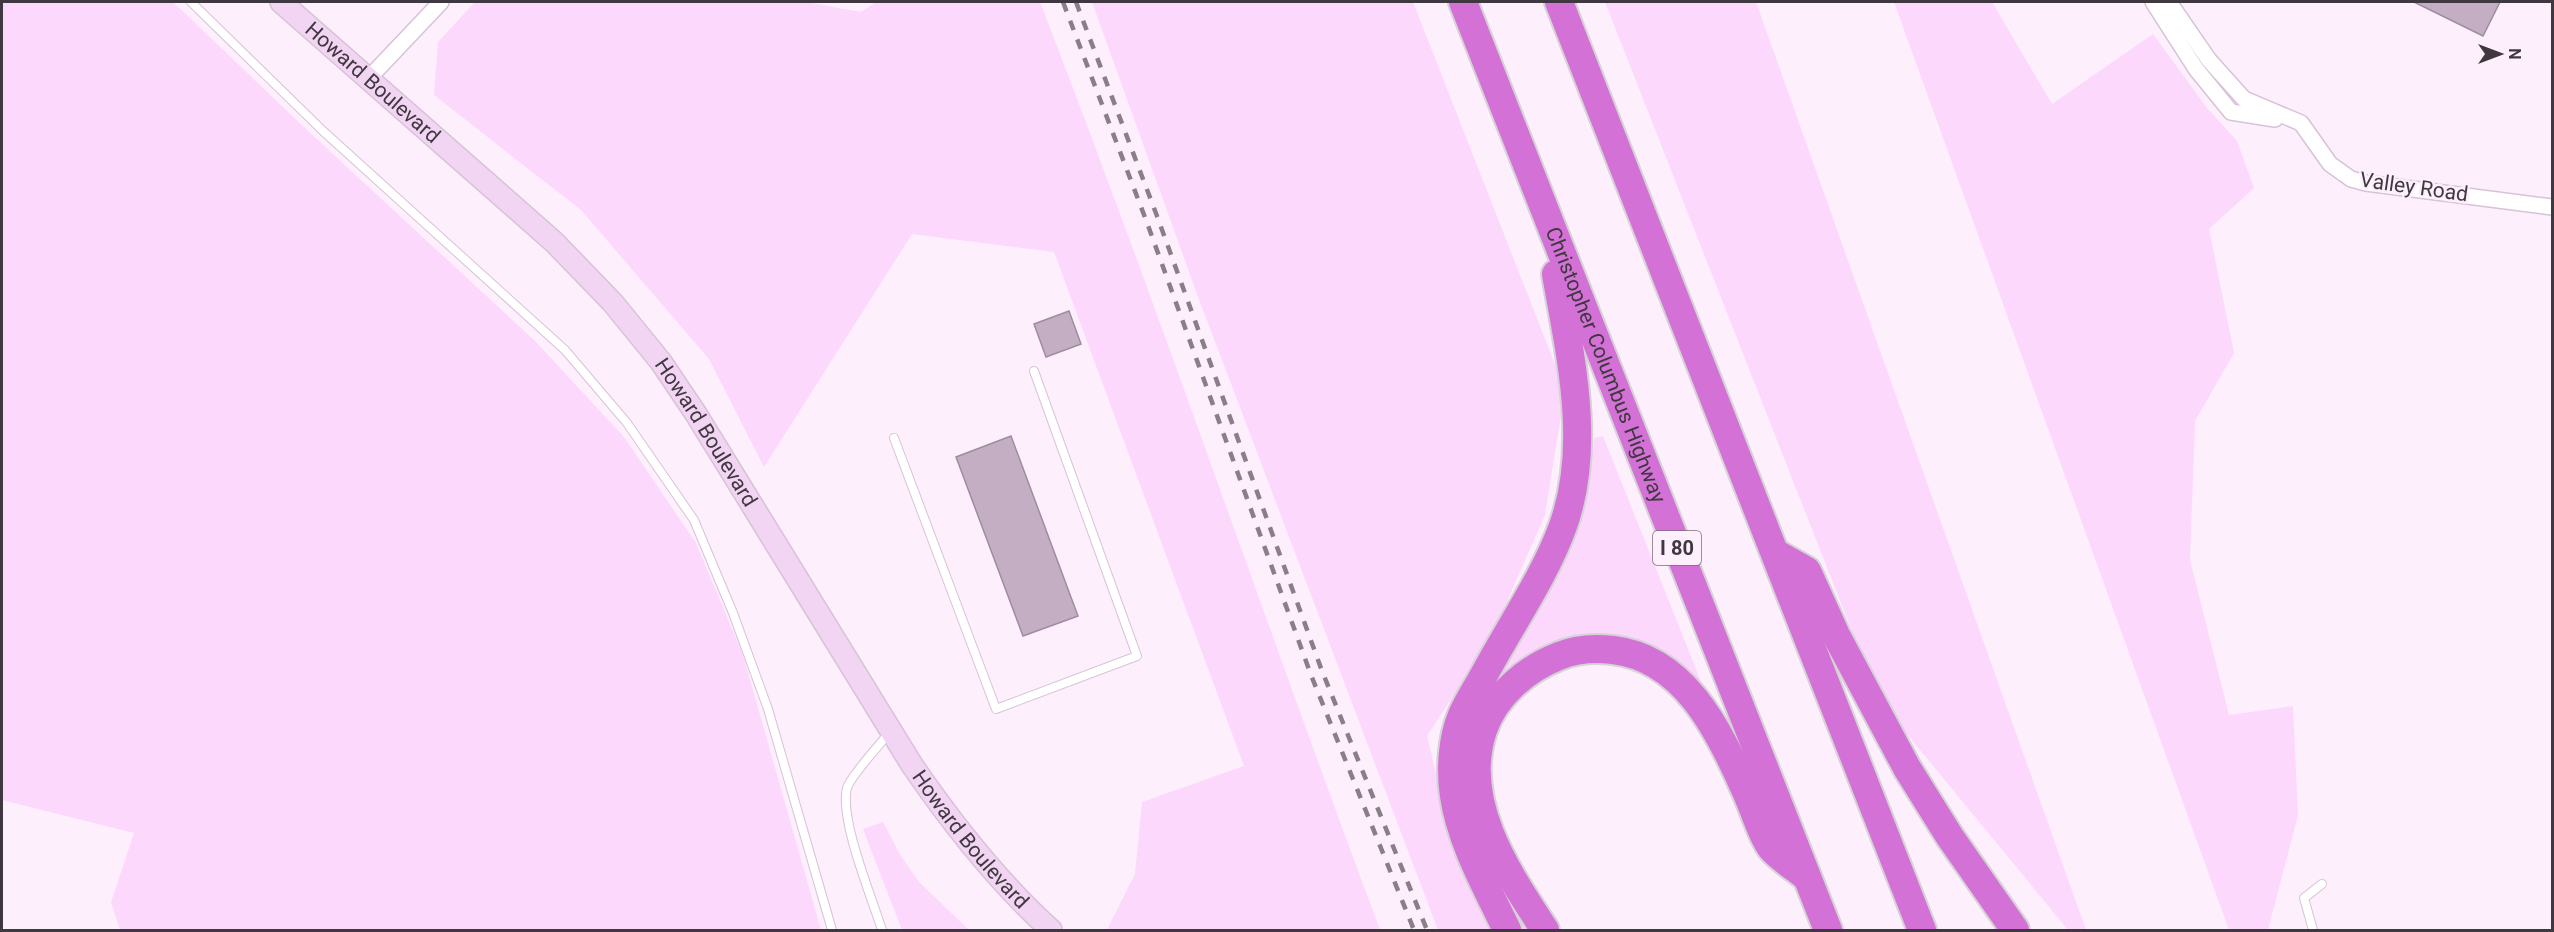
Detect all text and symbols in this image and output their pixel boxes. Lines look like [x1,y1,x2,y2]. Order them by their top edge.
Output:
street label: Howard Boulevard [300,17,445,148]
north arrow [2470,24,2530,84]
text: N [2505,48,2524,60]
street label: Valley Road [2358,168,2470,206]
street label: Christopher Columbus Highway [1541,224,1671,506]
street label: Howard Boulevard [650,354,762,511]
road number: I 80 [1653,531,1701,565]
street label: Howard Boulevard [907,766,1034,914]

